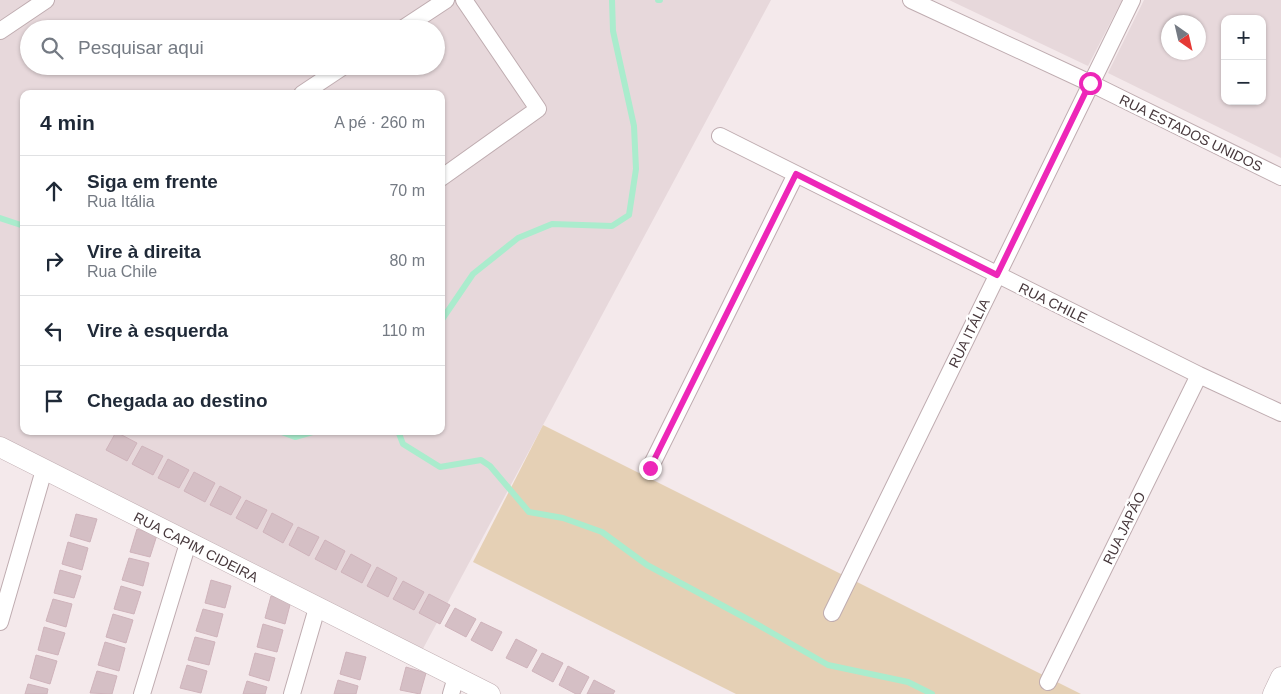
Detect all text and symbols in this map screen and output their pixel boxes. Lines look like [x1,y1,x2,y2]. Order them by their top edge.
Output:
north arrow [1161,15,1206,60]
map controls [1221,15,1266,105]
button: + [1221,15,1266,60]
search box [20,20,445,75]
icon: search [38,34,66,62]
text: Pesquisar aqui [78,37,204,58]
button: − [1221,60,1266,105]
route start [1079,72,1102,95]
street label: RUA ESTADOS UNIDOS [1117,91,1265,175]
text: 4 min [40,111,95,134]
text: A pé · 260 m [334,114,425,131]
text: Siga em frente [87,171,218,192]
icon: ahead [40,177,68,205]
text: 70 m [389,182,425,199]
text: Rua Itália [87,193,155,210]
text: Vire à direita [87,241,201,262]
icon: right [40,247,68,275]
text: 80 m [389,252,425,269]
text: Rua Chile [87,263,157,280]
street label: RUA CHILE [1016,280,1090,326]
street label: RUA ITÁLIA [945,295,993,370]
icon: left [40,317,68,345]
text: Vire à esquerda [87,320,228,341]
text: 110 m [382,322,425,339]
icon: arrive [40,387,68,415]
text: Chegada ao destino [87,390,268,411]
route end [639,457,662,480]
street label: RUA JAPÃO [1100,489,1148,567]
street label: RUA CAPIM CIDEIRA [131,509,262,586]

